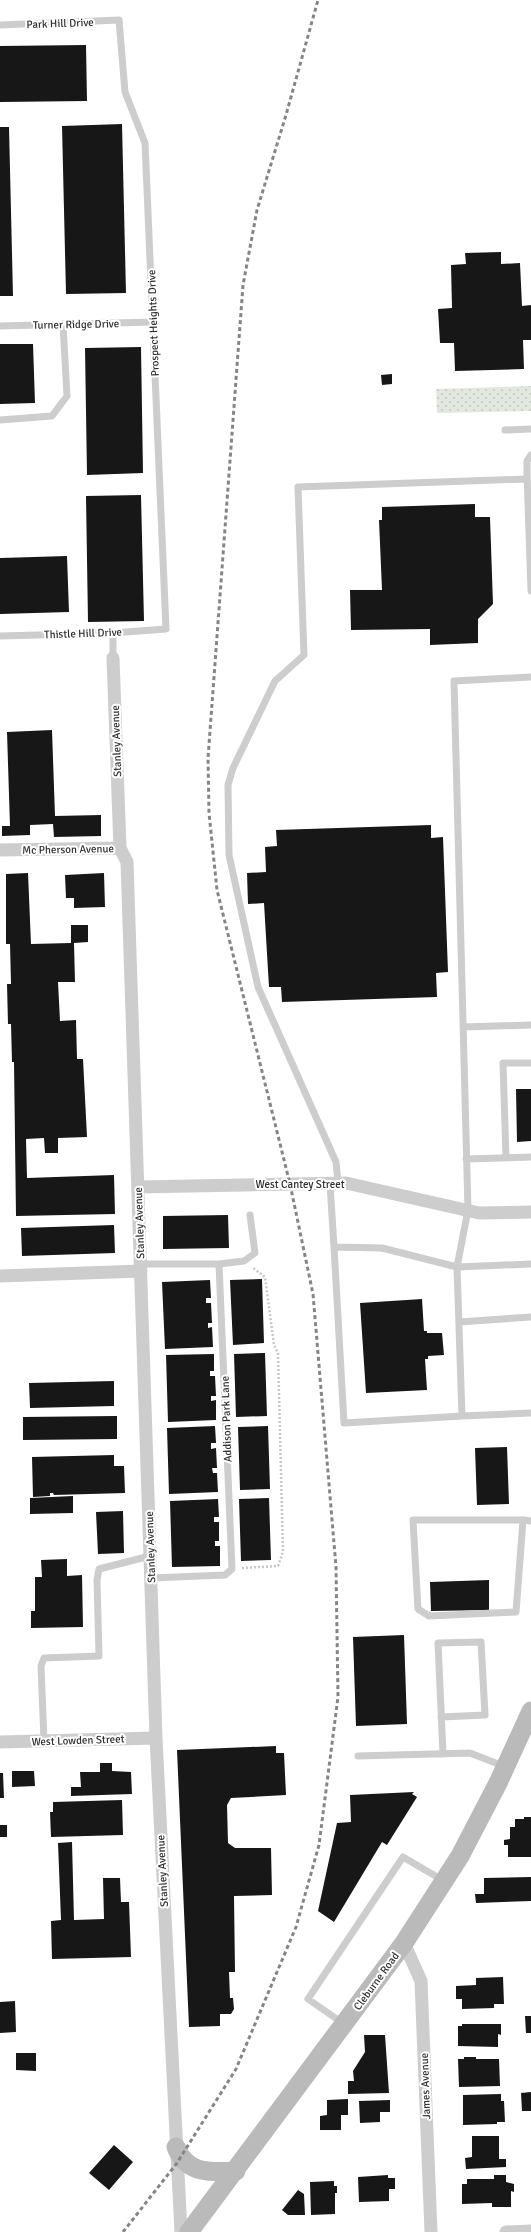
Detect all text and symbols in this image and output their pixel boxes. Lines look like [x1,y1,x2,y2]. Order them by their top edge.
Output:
street label: Park Hill Drive [26,16,94,31]
street label: Prospect Heights Drive [145,269,162,376]
street label: Turner Ridge Drive [33,317,119,332]
street label: Thistle Hill Drive [44,626,122,641]
street label: Stanley Avenue [109,705,124,777]
street label: Mc Pherson Avenue [22,842,114,857]
street label: West Cantey Street [256,1178,345,1191]
street label: Stanley Avenue [132,1187,147,1259]
street label: Addison Park Lane [218,1376,235,1462]
street label: Stanley Avenue [143,1511,158,1583]
street label: West Lowden Street [31,1732,125,1749]
street label: Stanley Avenue [154,1835,171,1907]
street label: Cleburne Road [351,1950,402,2013]
street label: James Avenue [418,2053,433,2119]

